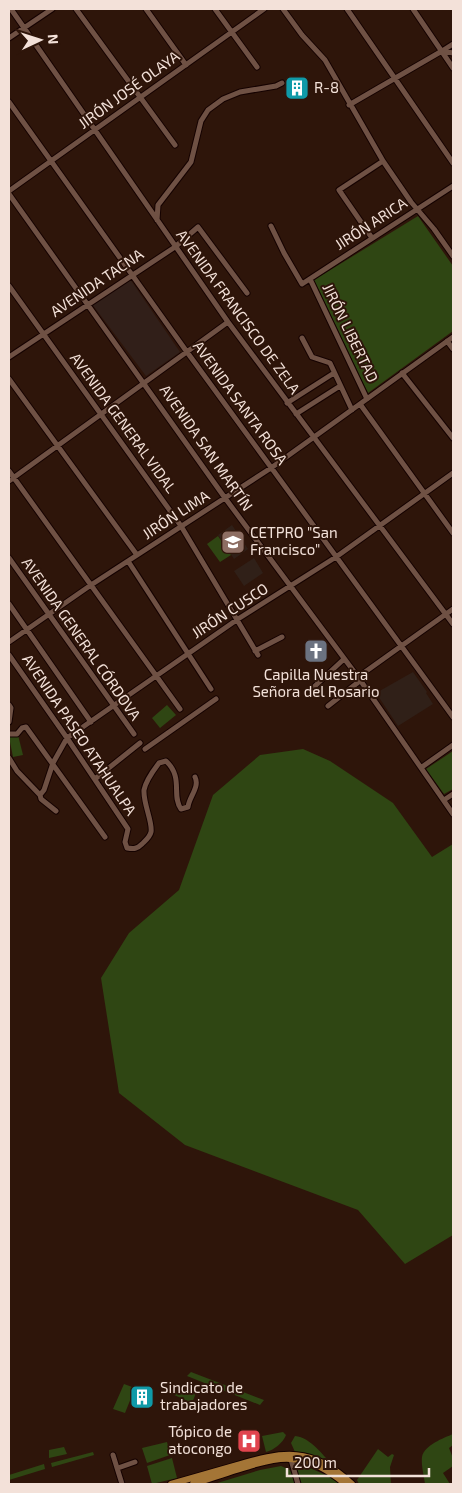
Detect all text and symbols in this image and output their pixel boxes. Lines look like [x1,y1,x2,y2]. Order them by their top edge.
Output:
north arrow [15,15,65,65]
text: N [45,33,62,45]
street label: JIRÓN JOSÉ OLAYA [74,46,183,132]
building icon: R-8 [284,75,310,101]
place label: R-8 [314,78,339,96]
street label: JIRÓN ARICA [331,193,410,253]
street label: AVENIDA FRANCISCO DE ZELA [173,226,305,398]
street label: AVENIDA TACNA [47,244,147,320]
street label: JIRÓN LIBERTAD [319,280,383,385]
street label: AVENIDA SANTA ROSA [190,337,292,468]
street label: AVENIDA GENERAL VIDAL [67,349,181,496]
street label: AVENIDA SAN MARTÍN [157,381,257,514]
street label: JIRÓN LIMA [139,485,213,543]
place label: CETPRO "San Francisco" [250,523,338,558]
school or university icon: CETPRO "San Francisco" [220,529,246,555]
street label: AVENIDA GENERAL CÓRDOVA [19,554,145,724]
street label: JIRÓN CUSCO [188,579,271,642]
church icon: Capilla Nuestra Señora del Rosario [303,638,329,664]
street label: AVENIDA PASEO ATAHUALPA [19,650,141,819]
place label: Capilla Nuestra Señora del Rosario [252,665,380,700]
place label: Sindicato de trabajadores [160,1378,247,1414]
building icon: Sindicato de trabajadores [129,1384,155,1410]
place label: Tópico de atocongo [168,1422,232,1457]
hospital icon: Tópico de atocongo [236,1428,262,1454]
scale bar [287,1446,430,1478]
text: 200 m [294,1453,337,1471]

